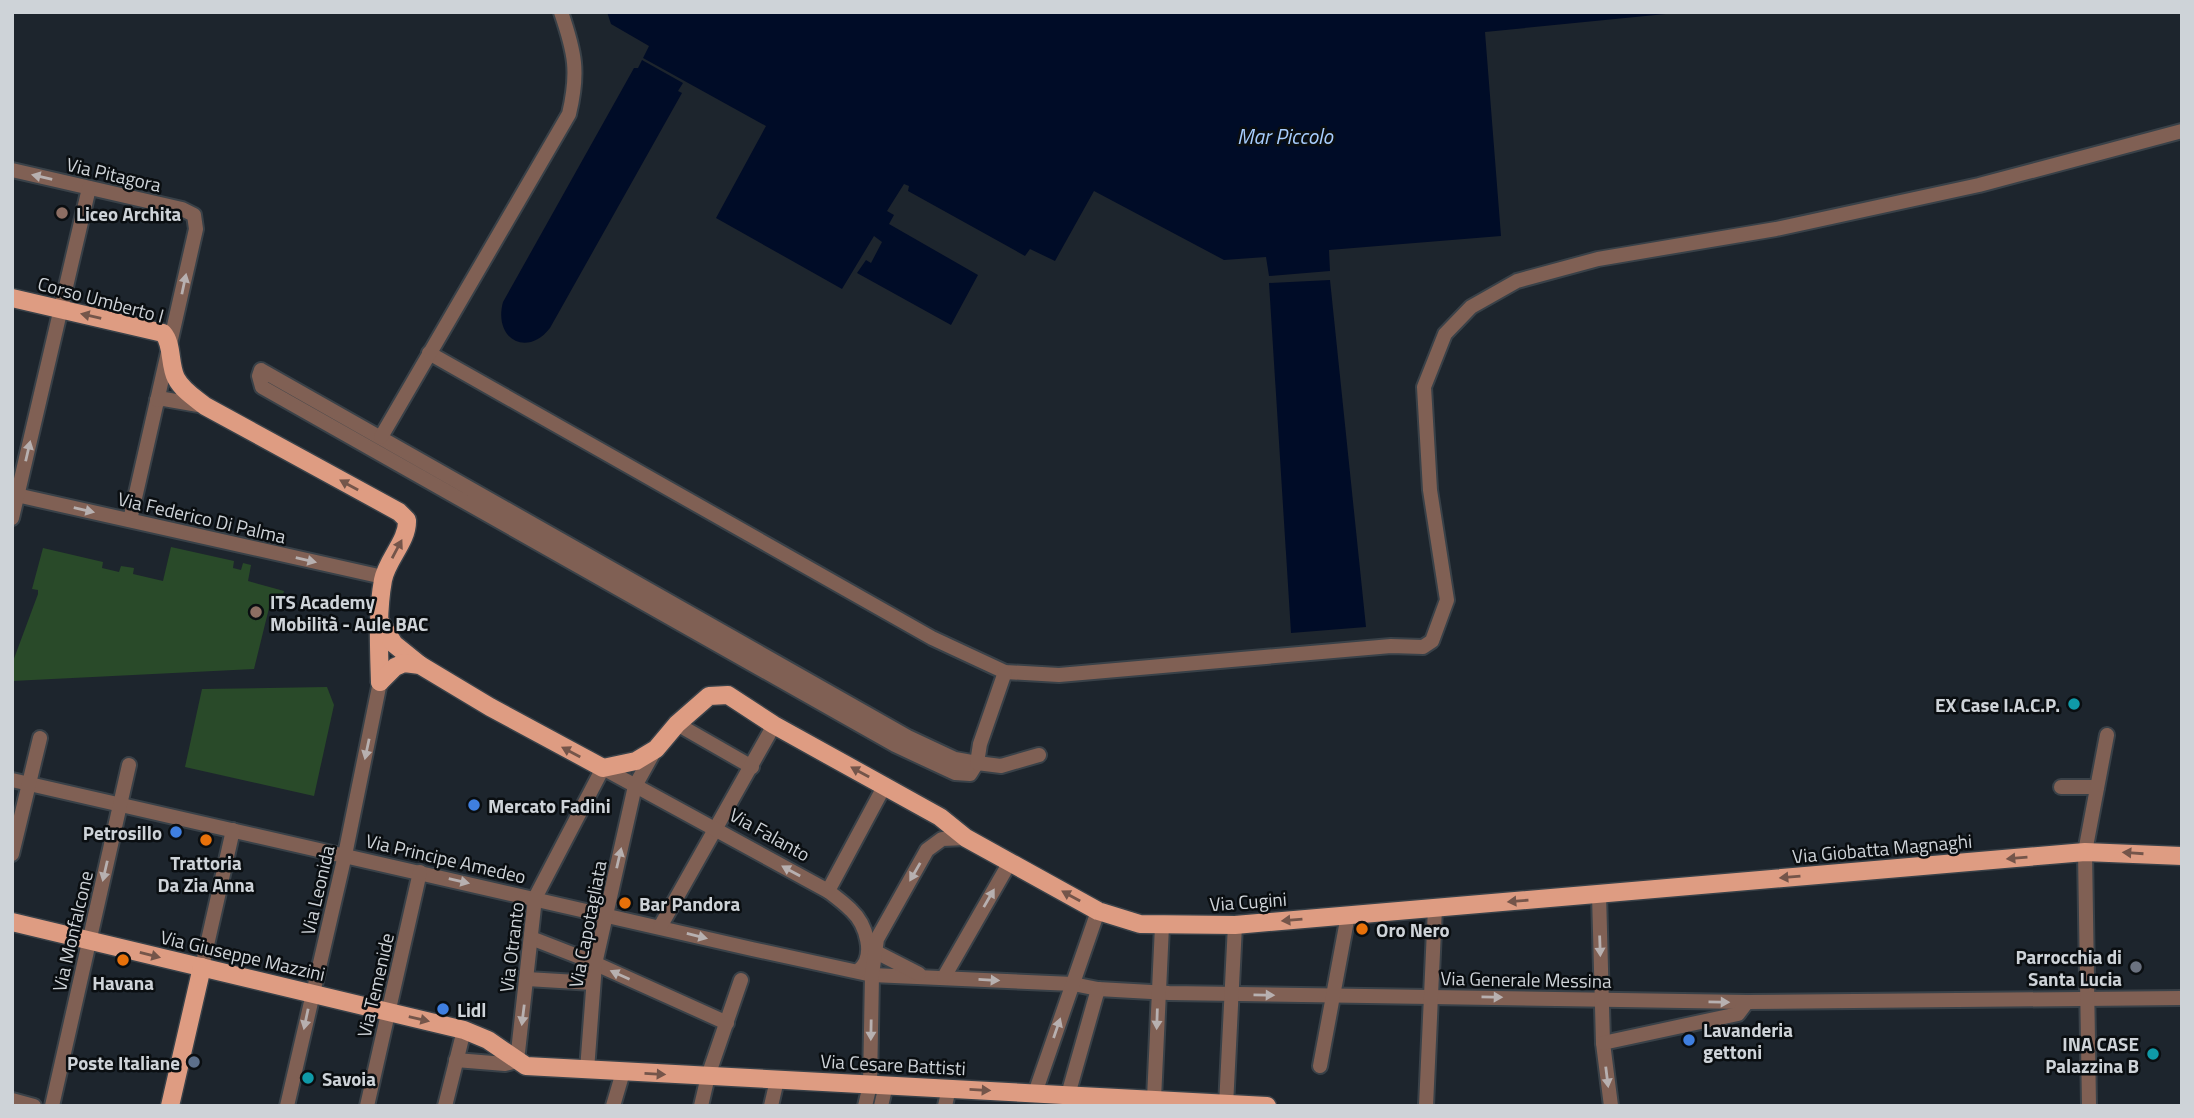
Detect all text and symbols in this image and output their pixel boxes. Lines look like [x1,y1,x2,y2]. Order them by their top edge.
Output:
water label: Mar Piccolo [1237,120,1334,152]
street label: Via Pitagora [64,149,165,199]
one-way arrow [31,171,53,182]
place label: Liceo Archita [76,199,182,228]
marker: Liceo Archita [54,205,70,221]
street label: Corso Umberto I [35,268,167,330]
one-way arrow [179,273,190,295]
one-way arrow [80,311,102,322]
one-way arrow [23,440,34,462]
one-way arrow [340,479,359,491]
street label: Via Federico Di Palma [115,484,290,551]
one-way arrow [73,505,95,516]
one-way arrow [391,539,403,559]
one-way arrow [295,555,317,566]
place label: ITS Academy Mobilità - Aule BAC [270,587,428,638]
marker: ITS Academy Mobilità - Aule BAC [248,604,264,620]
place label: EX Case I.A.C.P. [1935,690,2060,719]
marker: EX Case I.A.C.P. [2066,696,2082,712]
one-way arrow [361,738,372,760]
one-way arrow [561,746,581,758]
one-way arrow [850,766,870,777]
place label: Mercato Fadini [488,791,611,820]
marker: Mercato Fadini [466,797,482,813]
street label: Via Falanto [724,800,816,868]
place label: Petrosillo [83,818,162,847]
marker: Petrosillo [168,824,184,840]
street label: Via Principe Amedeo [363,825,529,891]
street label: Via Giobatta Magnaghi [1791,826,1973,870]
marker: Trattoria Da Zia Anna [198,832,214,848]
street label: Via Leonida [293,842,342,938]
one-way arrow [614,847,625,869]
one-way arrow [2122,847,2144,858]
place label: Trattoria Da Zia Anna [157,848,255,899]
one-way arrow [2005,853,2027,864]
street label: Via Capotagliata [560,857,614,990]
one-way arrow [100,860,111,882]
one-way arrow [908,863,921,882]
one-way arrow [782,865,801,877]
street label: Via Monfalcone [44,868,100,994]
one-way arrow [1779,872,1801,883]
one-way arrow [448,876,470,887]
street label: Via Cugini [1208,884,1288,918]
place label: Bar Pandora [639,889,740,918]
one-way arrow [983,889,995,908]
one-way arrow [1061,890,1080,902]
marker: Bar Pandora [617,895,633,911]
one-way arrow [1507,896,1529,907]
street label: Via Otranto [491,900,531,994]
one-way arrow [1280,915,1302,926]
place label: Oro Nero [1376,915,1450,944]
marker: Oro Nero [1354,921,1370,937]
street label: Via Giuseppe Mazzini [158,922,328,988]
street label: Via Temenide [349,930,401,1040]
one-way arrow [686,931,708,942]
one-way arrow [1594,936,1606,958]
place label: Parrocchia di Santa Lucia [2015,942,2122,993]
one-way arrow [139,950,161,961]
marker: Havana [115,952,131,968]
marker: Parrocchia di Santa Lucia [2128,959,2144,975]
street label: Via Generale Messina [1440,963,1612,995]
place label: Havana [92,968,154,997]
one-way arrow [609,969,630,980]
one-way arrow [978,974,1000,985]
one-way arrow [1254,989,1276,1001]
one-way arrow [1481,992,1503,1003]
place label: Lidl [457,995,486,1024]
one-way arrow [1709,996,1731,1007]
marker: Lidl [435,1001,451,1017]
one-way arrow [517,1004,528,1026]
one-way arrow [301,1008,312,1030]
one-way arrow [1151,1008,1163,1030]
one-way arrow [408,1014,430,1025]
place label: Lavanderia gettoni [1703,1015,1793,1066]
one-way arrow [1052,1018,1063,1039]
one-way arrow [865,1019,876,1041]
place label: INA CASE Palazzina B [2045,1029,2139,1080]
marker: Lavanderia gettoni [1681,1032,1697,1048]
street label: Via Cesare Battisti [820,1046,966,1082]
marker: INA CASE Palazzina B [2145,1046,2161,1062]
place label: Poste Italiane [67,1048,180,1077]
marker: Poste Italiane [186,1054,202,1070]
place label: Savoia [322,1064,376,1093]
one-way arrow [1602,1066,1613,1088]
one-way arrow [644,1068,666,1079]
marker: Savoia [300,1070,316,1086]
one-way arrow [970,1085,992,1096]

